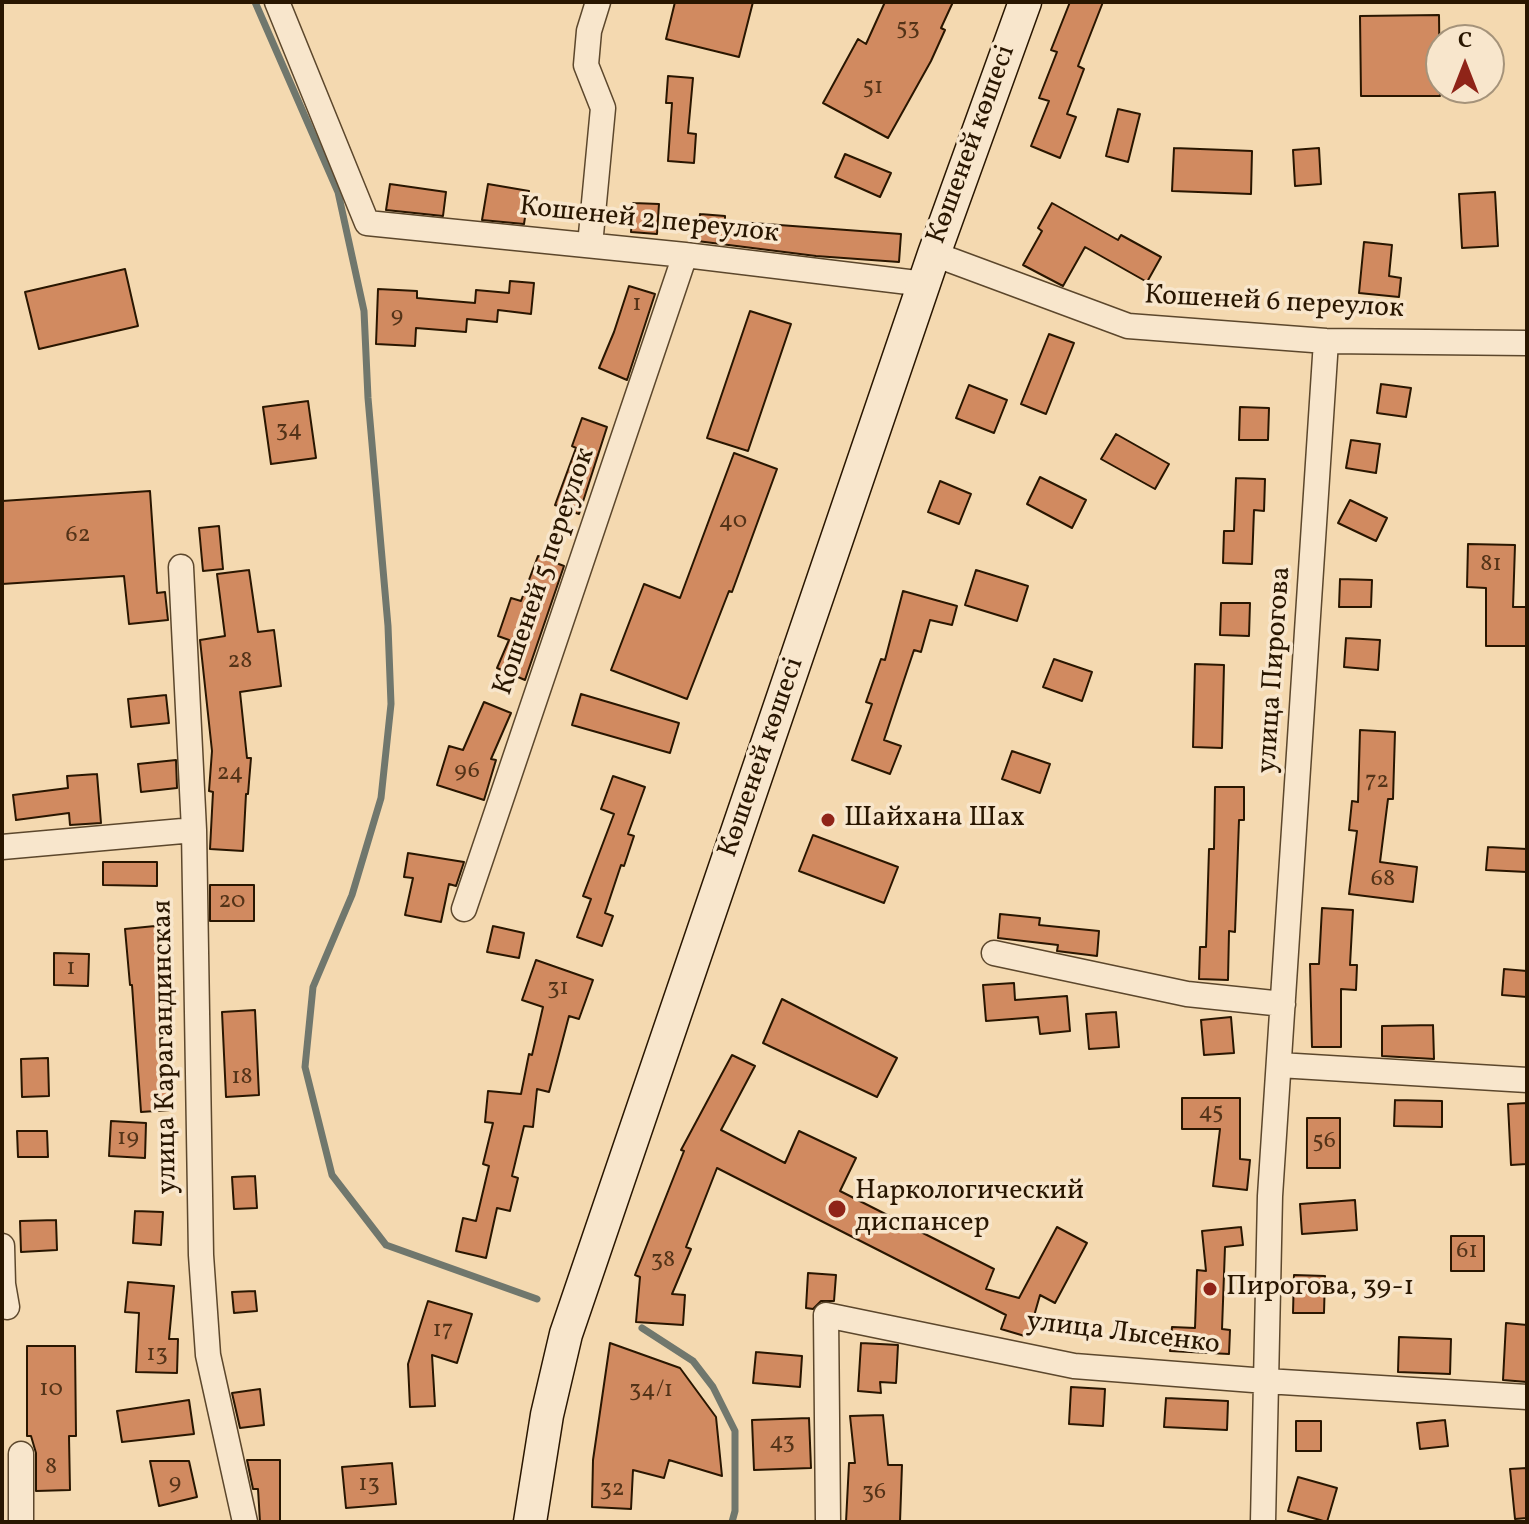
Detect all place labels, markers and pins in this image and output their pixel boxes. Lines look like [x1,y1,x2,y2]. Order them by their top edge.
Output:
place label: Шайхана Шах [844,803,1025,837]
marker: Шайхана Шах [819,811,837,829]
place label: Наркологический диспансер [855,1176,1084,1242]
marker: Наркологический диспансер [826,1198,848,1220]
place label: Пирогова, 39-1 [1226,1272,1414,1306]
marker: Пирогова, 39-1 [1201,1280,1219,1298]

